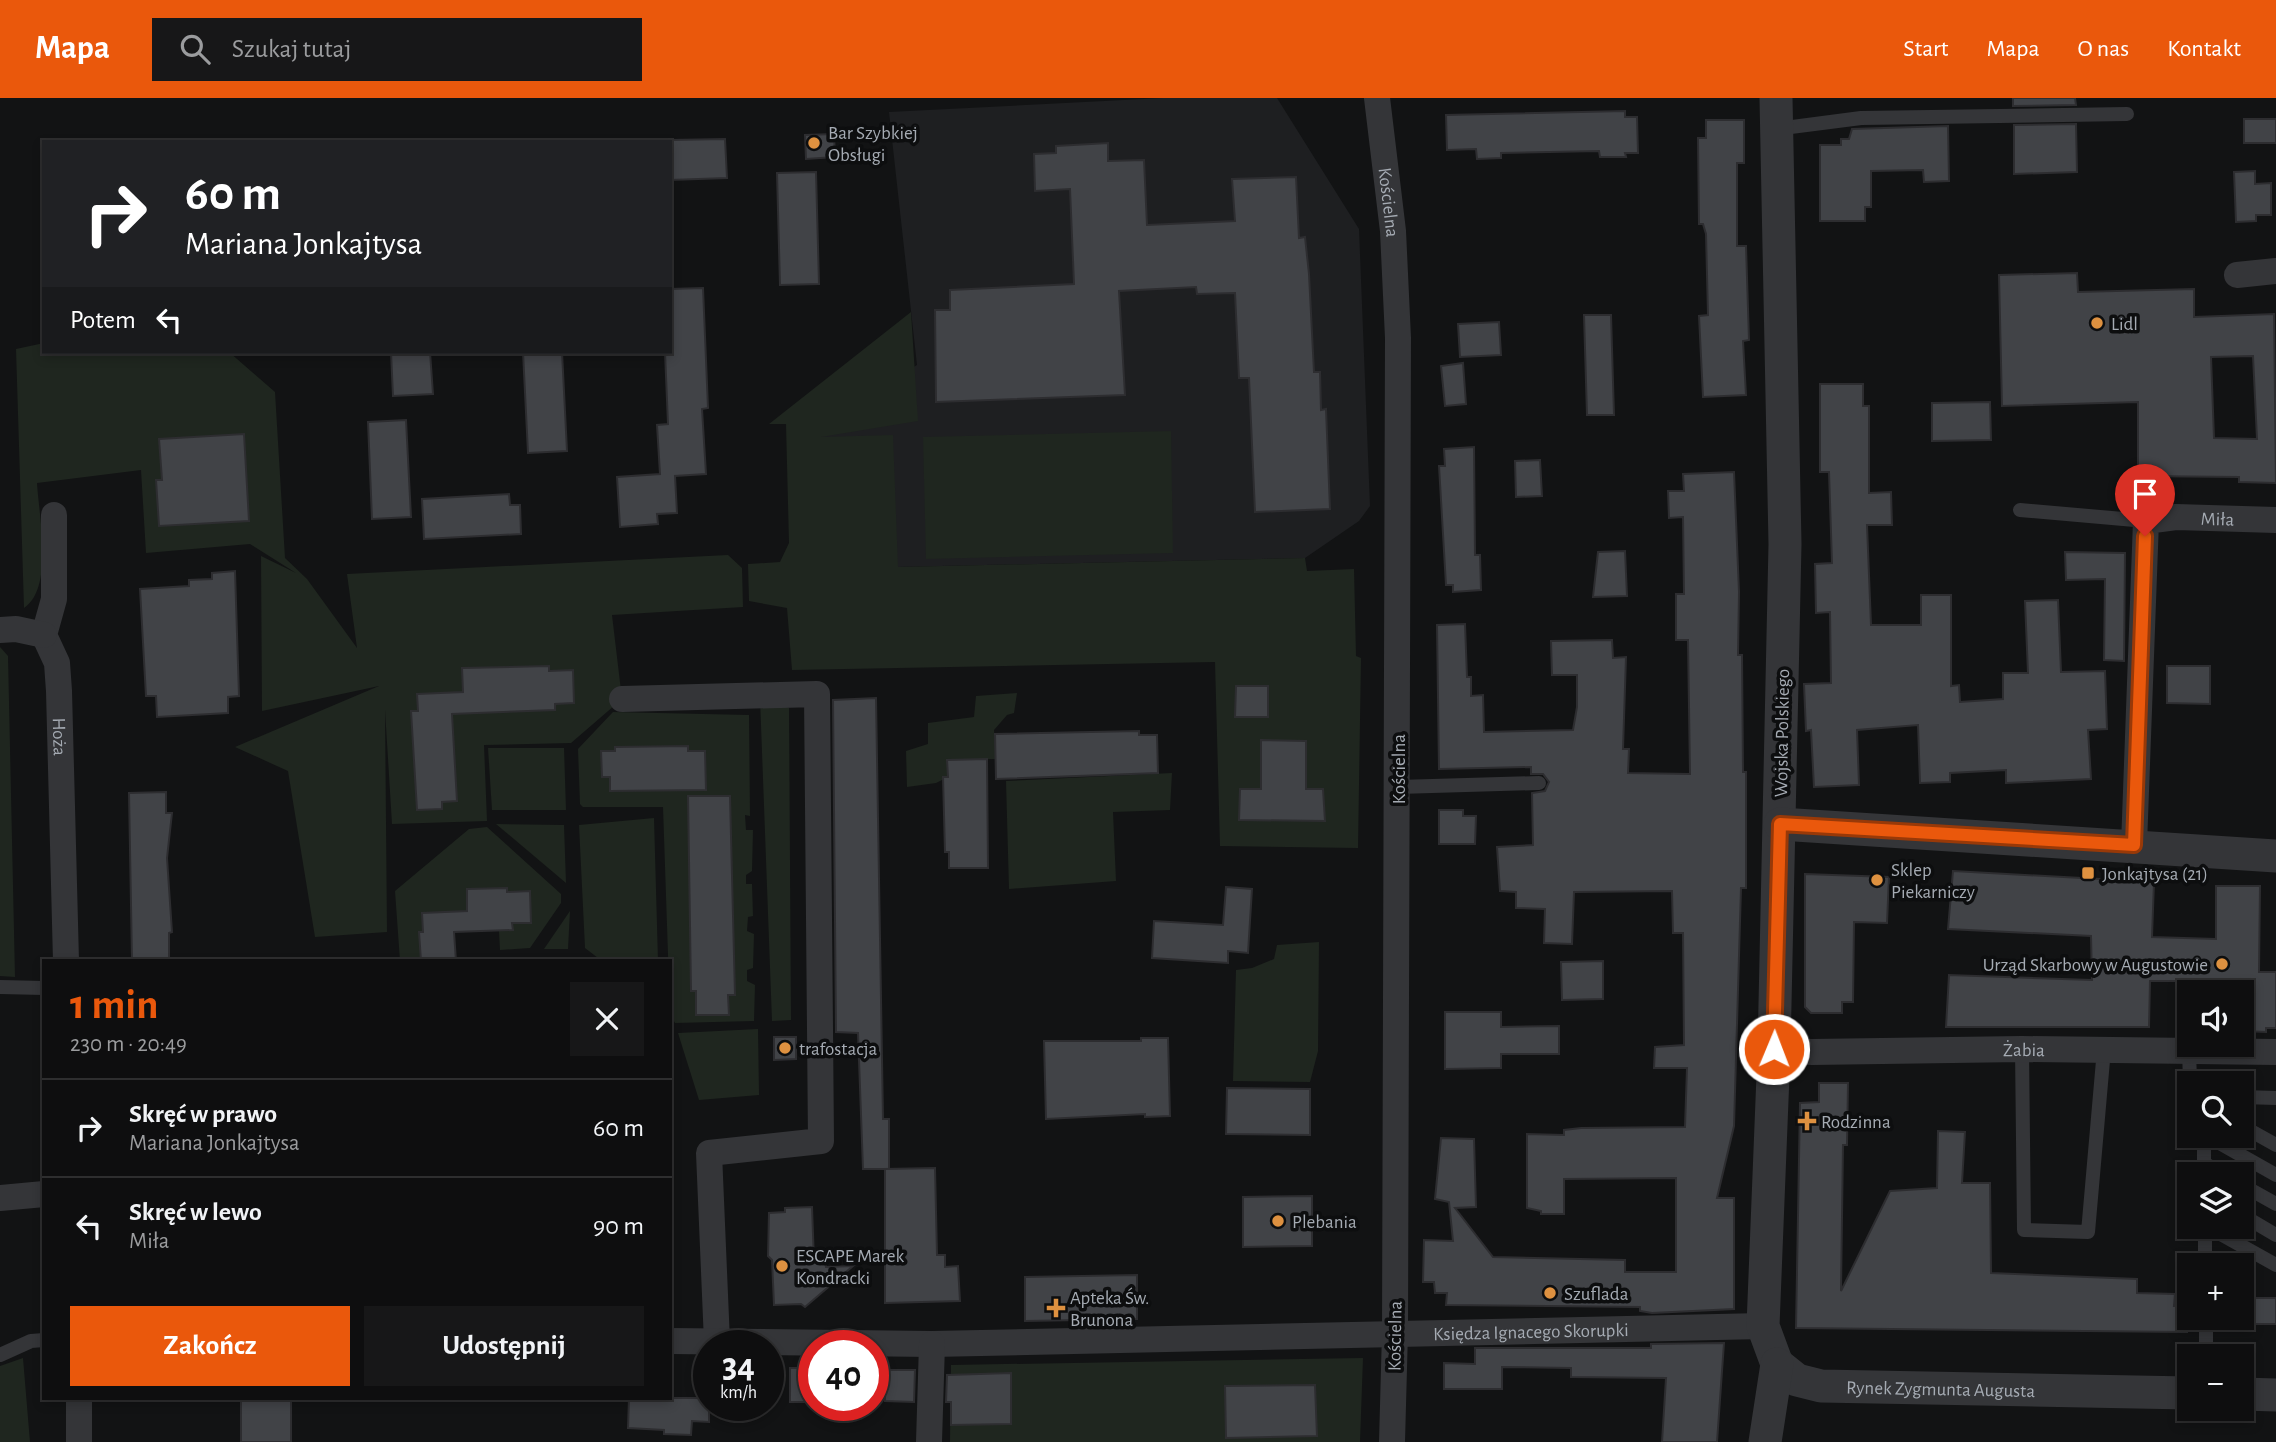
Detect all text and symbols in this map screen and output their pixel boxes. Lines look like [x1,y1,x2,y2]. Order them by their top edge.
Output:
search box [152,18,642,81]
icon: search [176,30,214,68]
text: Mapa [35,32,110,65]
text: Szukaj tutaj [232,36,351,62]
text: Start [1903,37,1948,61]
text: Mapa [1986,37,2040,61]
text: O nas [2078,37,2129,61]
text: Kontakt [2167,37,2241,61]
place label: Bar Szybkiej Obsługi [828,124,918,165]
marker: Bar Szybkiej Obsługi [806,135,822,151]
street label: Kościelna [1374,166,1401,238]
icon: right [70,168,161,259]
text: 60 m [185,170,281,219]
text: Mariana Jonkajtysa [185,228,422,260]
icon: left [150,301,188,339]
text: Potem [70,307,136,333]
marker: Lidl [2089,315,2105,331]
place label: Lidl [2111,315,2138,334]
pin [2115,464,2175,536]
icon: arrive [2126,475,2164,513]
street label: Miła [2200,510,2235,530]
street label: Wojska Polskiego [1772,669,1793,797]
street label: Hoża [49,717,69,756]
street label: Kościelna [1390,734,1409,804]
place label: Sklep Piekarniczy [1891,861,1975,902]
marker: Jonkajtysa (21) [2080,865,2096,881]
place label: Jonkajtysa (21) [2102,865,2208,884]
marker: Sklep Piekarniczy [1869,872,1885,888]
place label: Urząd Skarbowy w Augustowie [1983,956,2208,975]
marker: Urząd Skarbowy w Augustowie [2214,956,2230,972]
map controls [2177,980,2254,1421]
button: sound [2177,980,2254,1057]
button: close [570,982,644,1056]
text: 1 min [70,984,159,1026]
position arrow [1737,1012,1811,1086]
text: 230 m · 20:49 [70,1033,187,1056]
marker: trafostacja [777,1040,793,1056]
place label: trafostacja [799,1040,878,1059]
street label: Żabia [2003,1040,2045,1060]
button: search [2177,1071,2254,1148]
text: Skręć w prawo [129,1101,277,1127]
icon: right [70,1109,108,1147]
marker: Rodzinna [1799,1113,1815,1129]
place label: Rodzinna [1821,1113,1891,1132]
text: 60 m [593,1115,644,1141]
text: Mariana Jonkajtysa [129,1132,300,1155]
button: layers [2177,1162,2254,1239]
text: Skręć w lewo [129,1199,262,1225]
icon: left [70,1207,108,1245]
text: 90 m [593,1213,644,1239]
marker: Plebania [1270,1213,1286,1229]
place label: Plebania [1292,1213,1357,1232]
text: Miła [129,1230,169,1253]
place label: ESCAPE Marek Kondracki [796,1247,904,1288]
button: + [2177,1253,2254,1330]
marker: ESCAPE Marek Kondracki [774,1258,790,1274]
marker: Szuflada [1542,1285,1558,1301]
place label: Szuflada [1564,1285,1629,1304]
place label: Apteka Św. Brunona [1070,1287,1149,1330]
marker: Apteka Św. Brunona [1048,1300,1064,1316]
street label: Kościelna [1385,1301,1406,1371]
button: Zakończ [70,1306,350,1386]
button: Udostępnij [364,1306,644,1386]
street label: Księdza Ignacego Skorupki [1433,1321,1629,1344]
speed limit sign: 40 [798,1330,889,1421]
button: − [2177,1344,2254,1421]
text: 34 [722,1349,755,1384]
street label: Rynek Zygmunta Augusta [1846,1378,2035,1401]
text: km/h [720,1384,757,1402]

